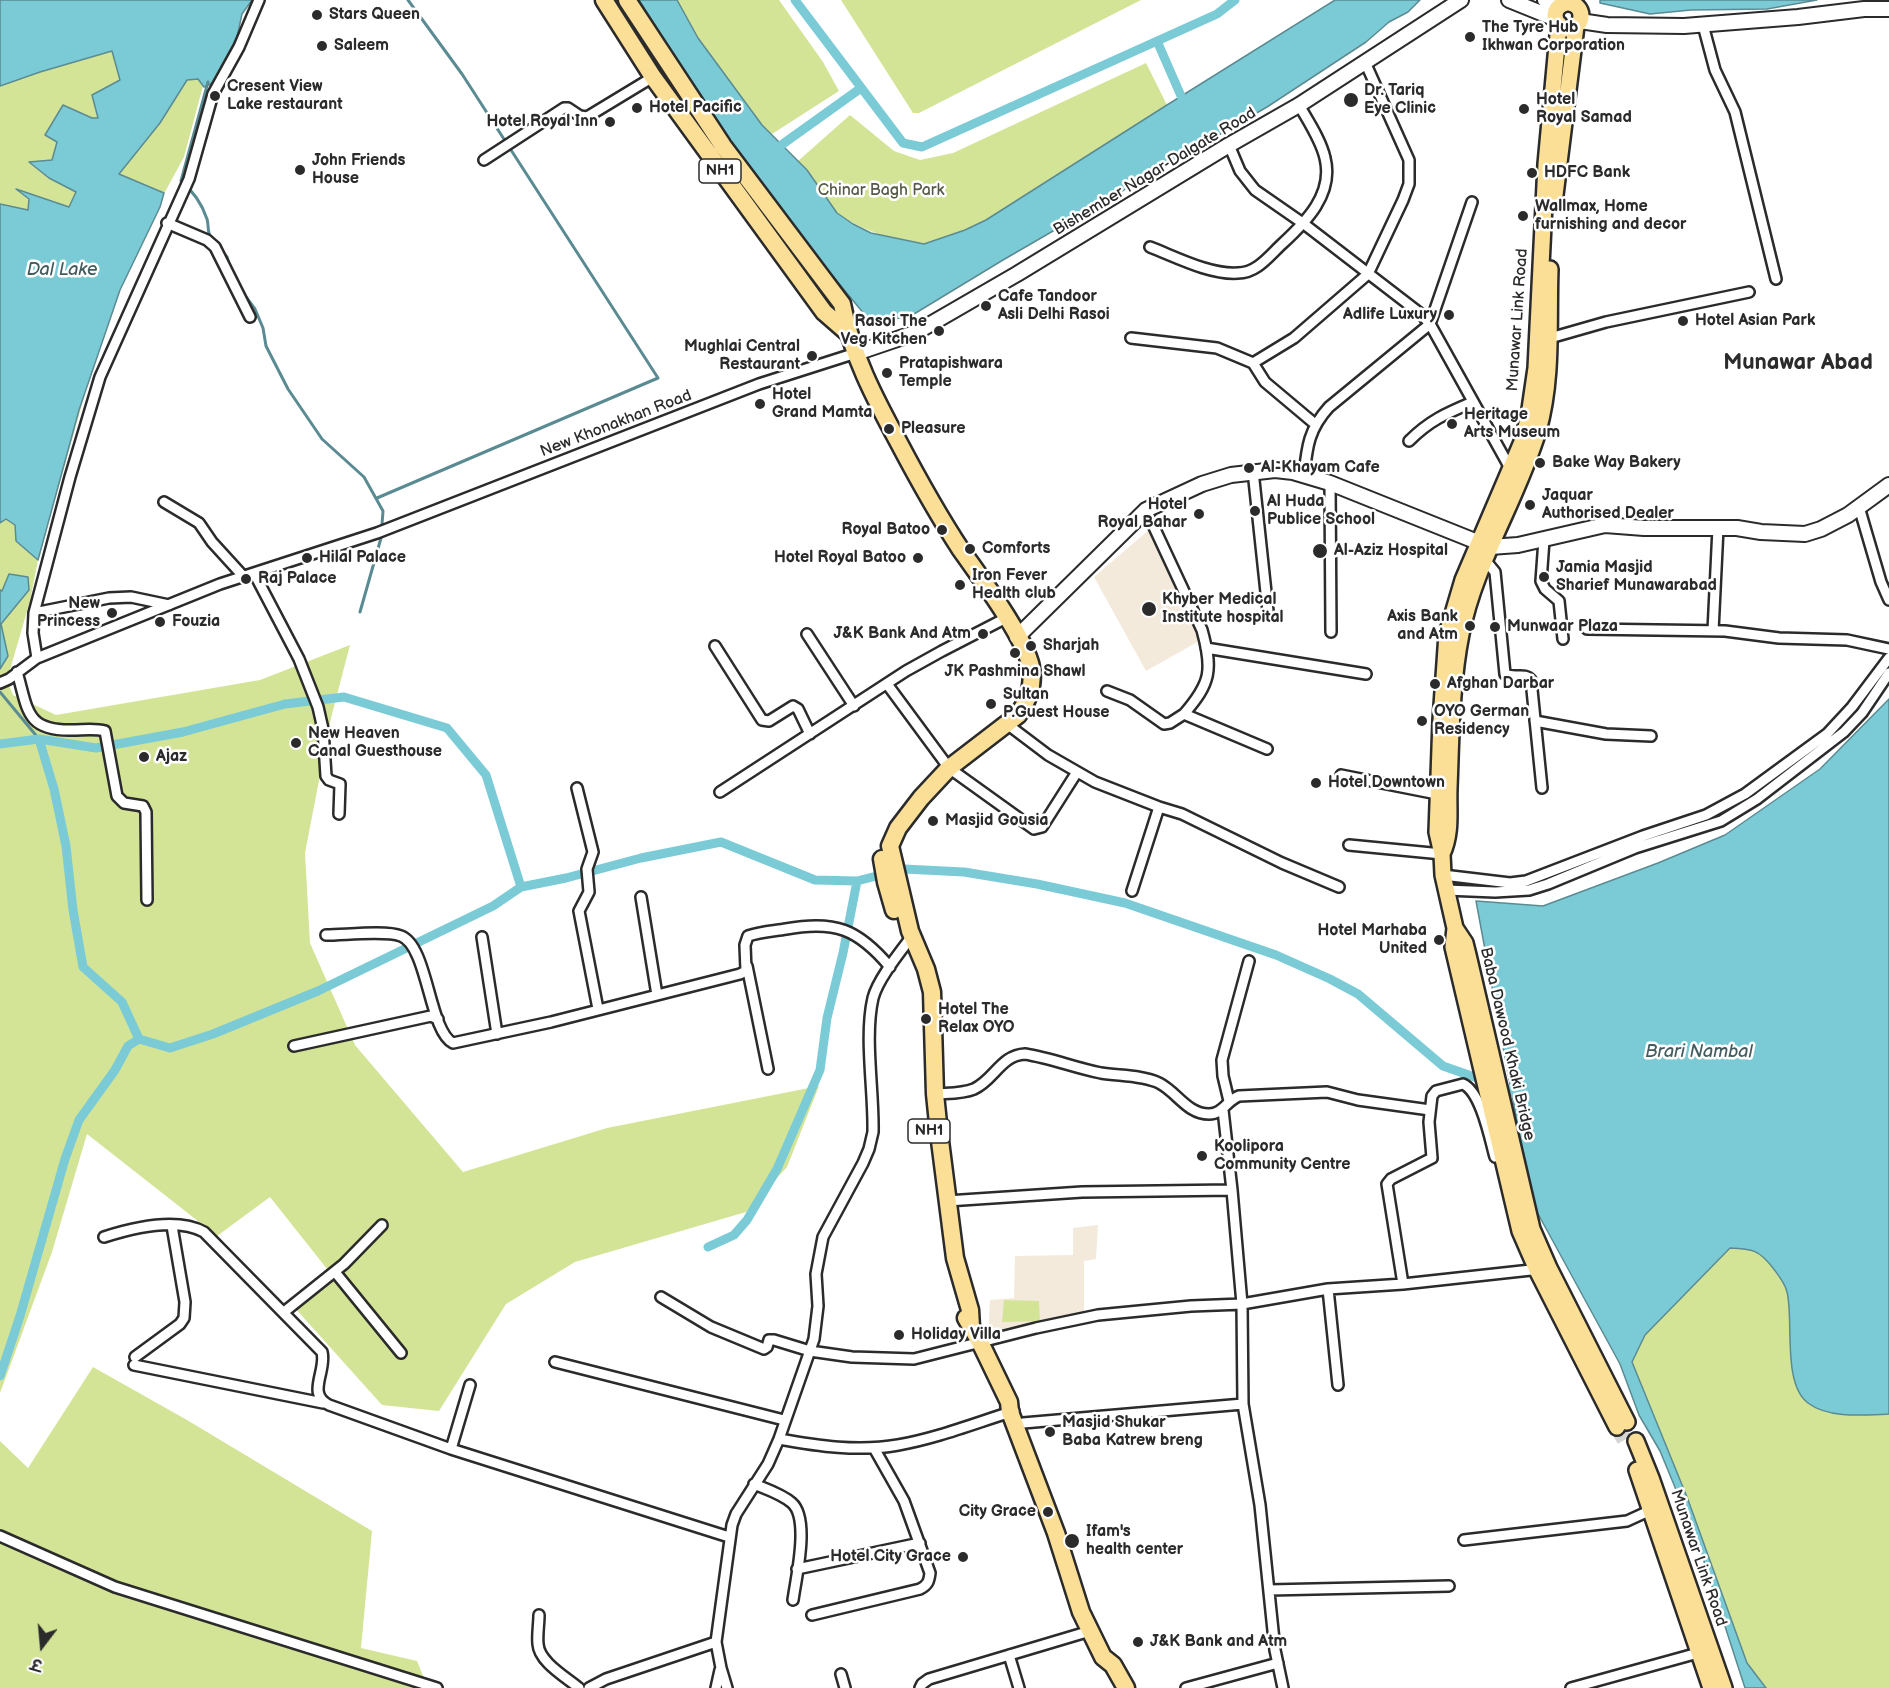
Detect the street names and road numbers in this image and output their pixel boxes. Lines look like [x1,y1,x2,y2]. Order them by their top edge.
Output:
street label: Bishember Nagar-Dalgate Road [1050,104,1260,240]
road number: NH1 [699,159,741,183]
street label: Munawar Link Road [1503,248,1533,392]
street label: New Khonakhan Road [538,386,694,462]
street label: Baba Dawood Khaki Bridge [1475,946,1539,1142]
road number: NH1 [908,1119,950,1143]
street label: Munawar Link Road [1666,1487,1730,1629]

